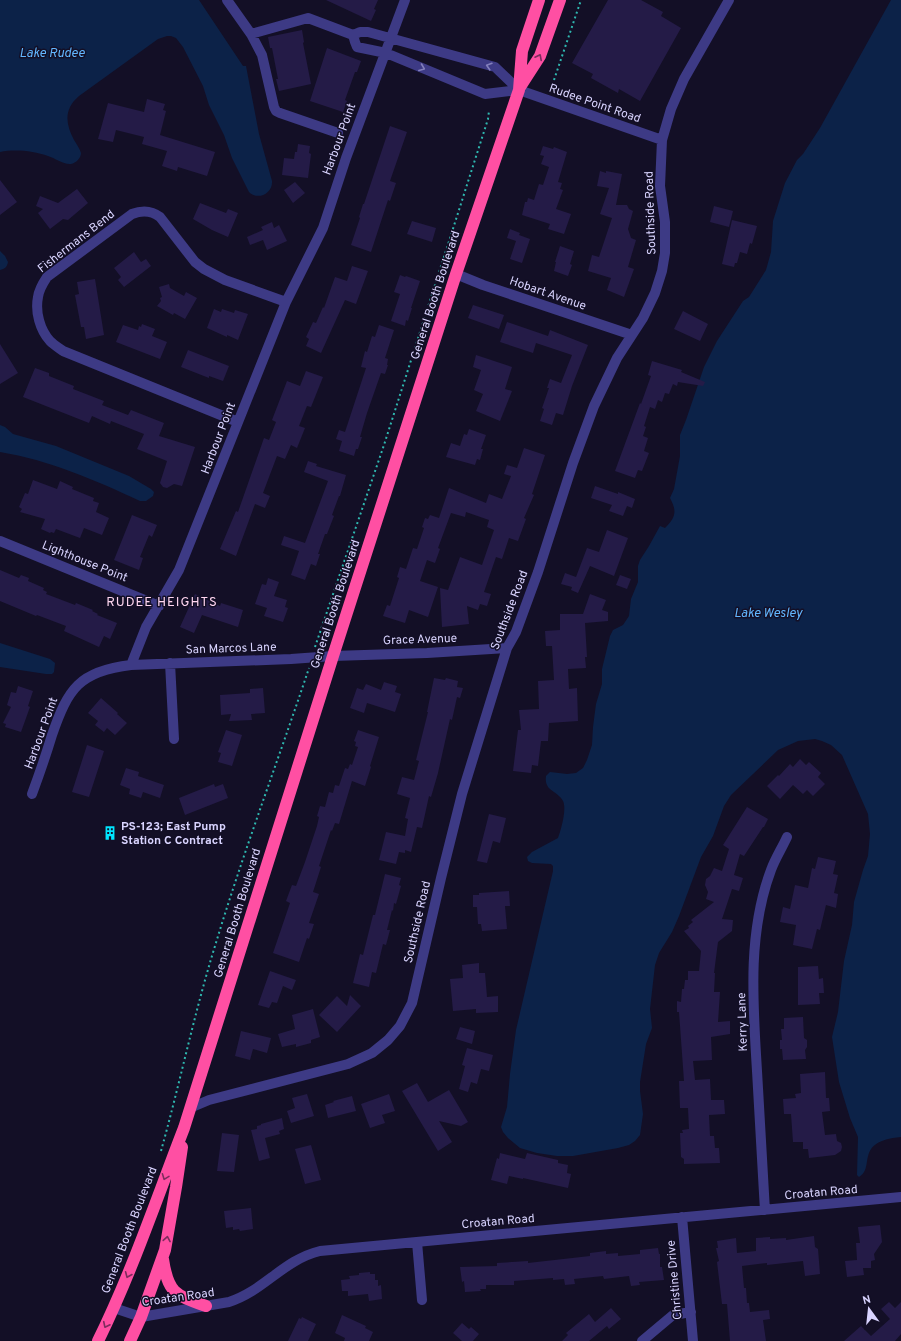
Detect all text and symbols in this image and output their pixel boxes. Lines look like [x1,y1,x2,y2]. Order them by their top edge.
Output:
water label: Lake Rudee [19,46,85,62]
one-way arrow [534,54,542,61]
one-way arrow [486,62,493,71]
one-way arrow [417,63,425,71]
street label: Rudee Point Road [547,81,643,127]
street label: Harbour Point [320,101,360,178]
street label: Southside Road [642,171,660,255]
street label: Fishermans Bend [35,207,118,277]
street label: General Booth Boulevard [408,229,464,362]
street label: Hobart Avenue [507,273,588,315]
street label: Harbour Point [198,400,240,476]
street label: Lighthouse Point [39,537,130,586]
street label: General Booth Boulevard [308,538,364,671]
street label: Southside Road [487,568,532,652]
district label: RUDEE HEIGHTS [106,595,218,611]
water label: Lake Wesley [734,606,803,622]
street label: Grace Avenue [383,631,457,649]
street label: San Marcos Lane [185,639,277,659]
street label: Harbour Point [22,695,62,772]
place label: PS-123; East Pump Station C Contract [121,819,226,849]
building icon: PS-123; East Pump Station C Contract [102,825,118,841]
street label: General Booth Boulevard [211,847,265,980]
street label: Southside Road [401,880,435,965]
street label: Kerry Lane [734,992,752,1052]
street label: General Booth Boulevard [98,1165,162,1296]
one-way arrow [161,1174,169,1181]
street label: Croatan Road [784,1182,858,1204]
street label: Croatan Road [461,1211,535,1233]
one-way arrow [162,1236,170,1242]
street label: Christine Drive [664,1239,686,1320]
one-way arrow [125,1270,133,1278]
street label: Croatan Road [141,1285,216,1311]
north arrow [849,1289,889,1329]
text: N [861,1293,872,1308]
one-way arrow [103,1320,111,1328]

